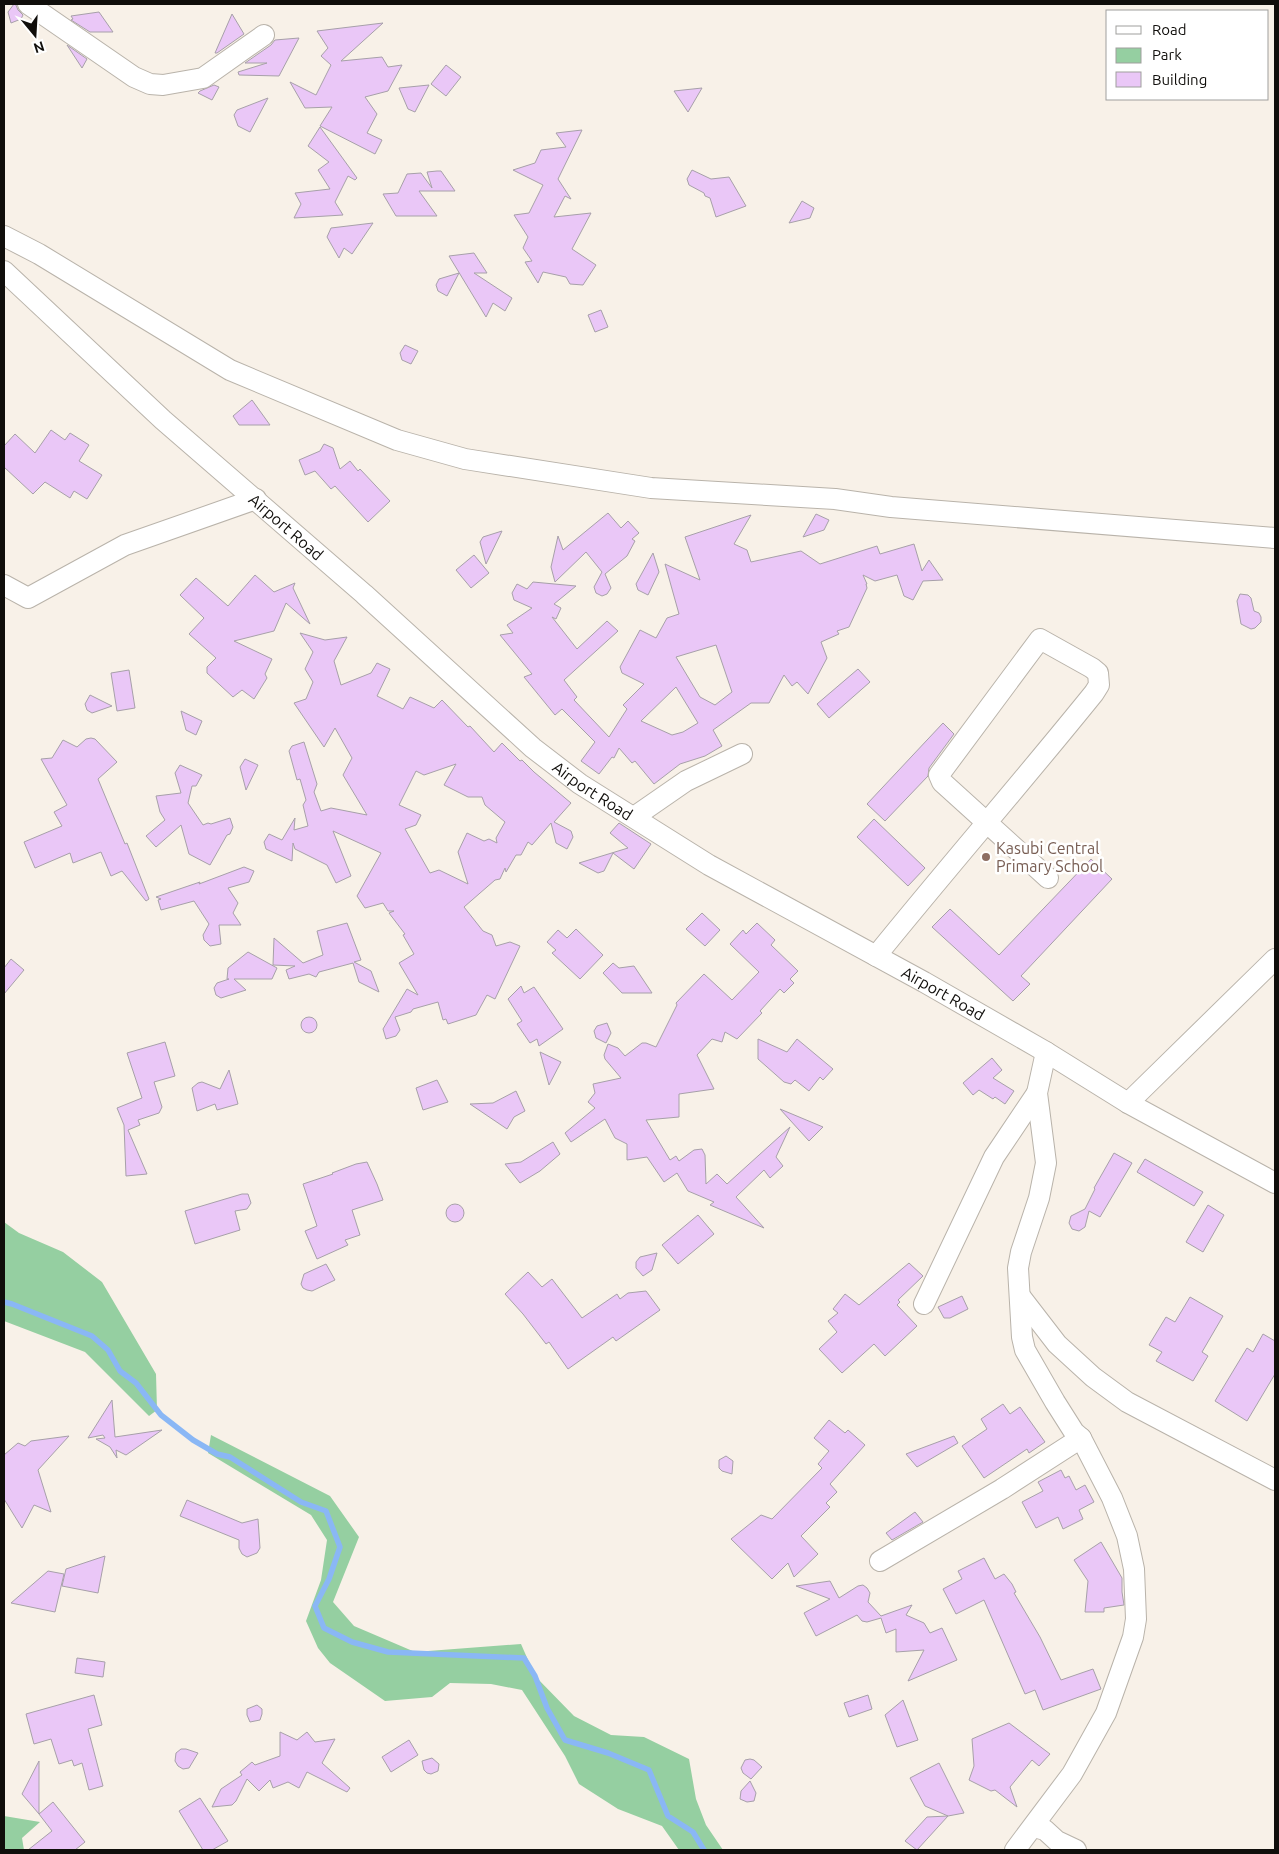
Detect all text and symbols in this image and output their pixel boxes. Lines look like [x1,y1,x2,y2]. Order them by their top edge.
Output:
north arrow [10,10,60,60]
legend [1106,10,1269,100]
text: Road [1152,21,1187,38]
text: N [32,38,46,57]
text: Park [1152,46,1182,63]
text: Building [1152,71,1207,88]
street label: Airport Road [246,490,327,564]
street label: Airport Road [549,758,636,824]
place label: Kasubi Central Primary School [996,839,1103,875]
marker: Kasubi Central Primary School [980,851,992,863]
street label: Airport Road [899,963,988,1024]

